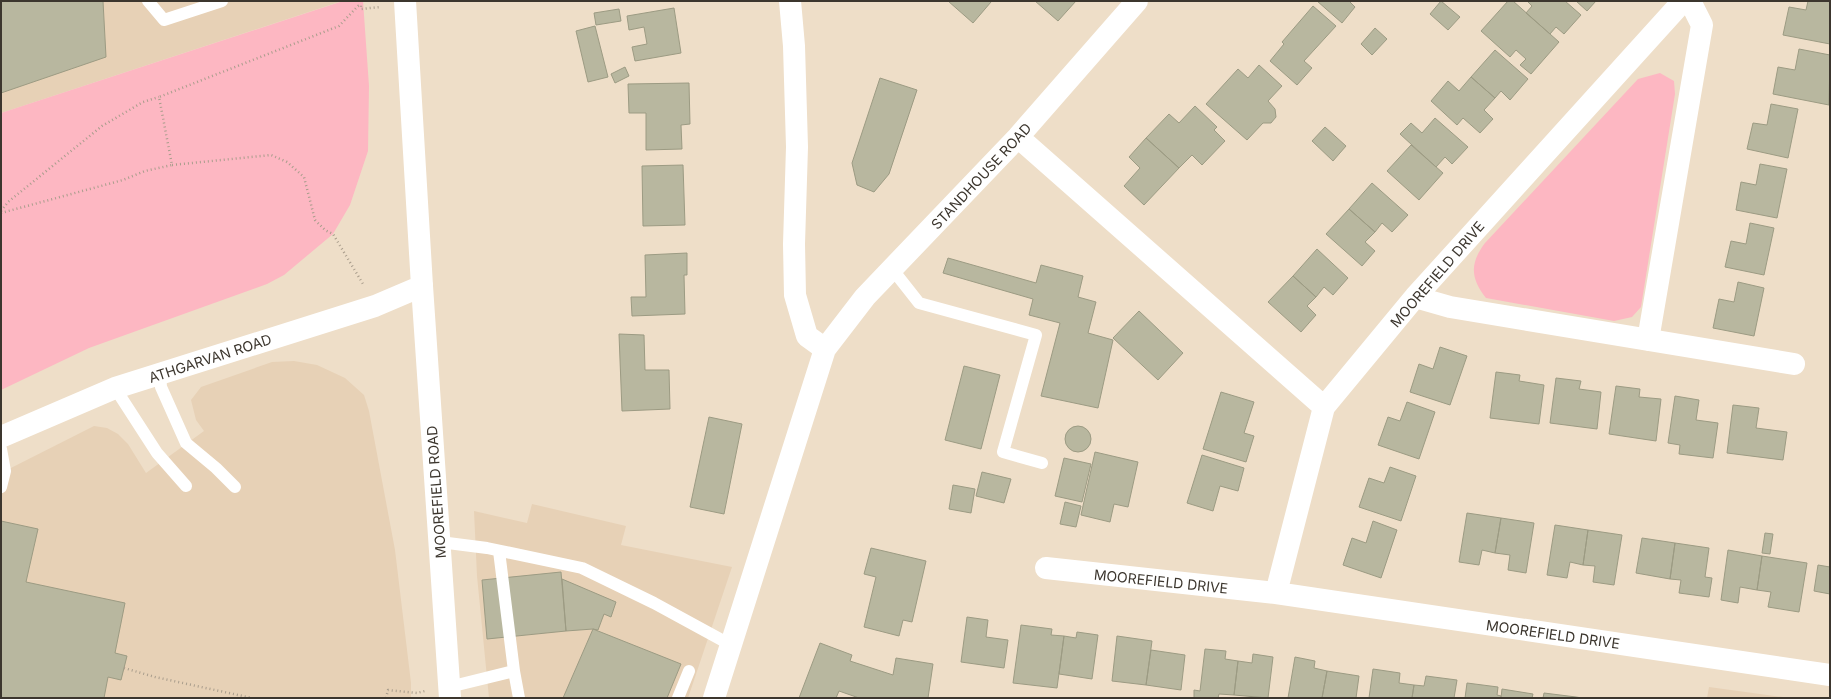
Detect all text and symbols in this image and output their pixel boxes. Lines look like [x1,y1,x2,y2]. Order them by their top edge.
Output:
street label: STANDHOUSE ROAD [927,119,1035,233]
street label: MOOREFIELD DRIVE [1386,218,1488,330]
street label: ATHGARVAN ROAD [146,330,274,386]
street label: MOOREFIELD ROAD [423,425,449,559]
street label: MOOREFIELD DRIVE [1093,565,1229,597]
street label: MOOREFIELD DRIVE [1485,616,1621,652]

